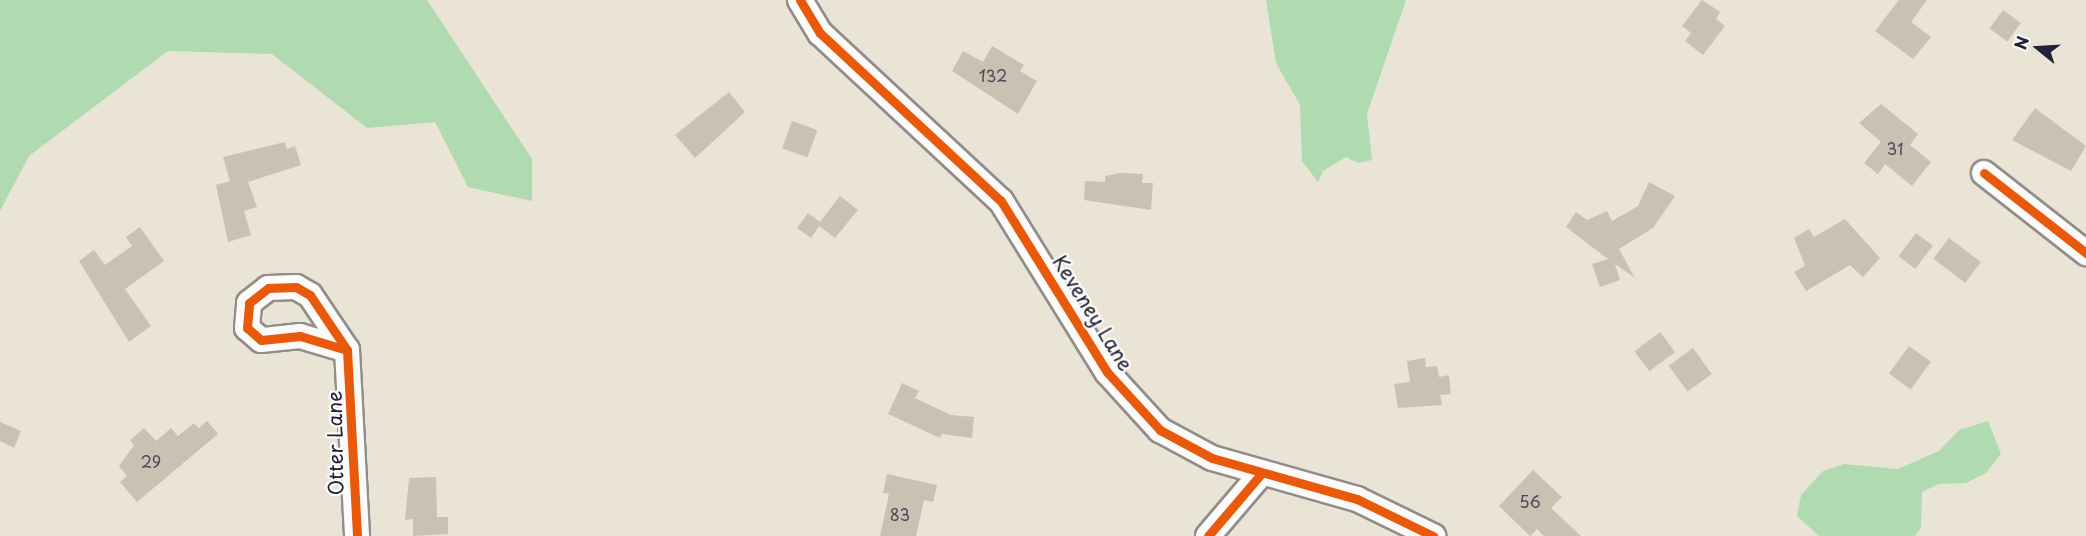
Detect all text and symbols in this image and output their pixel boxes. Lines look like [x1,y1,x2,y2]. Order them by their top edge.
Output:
north arrow [2008,18,2068,78]
text: N [2008,33,2034,52]
house number: 132 [979,65,1007,85]
house number: 31 [1887,138,1903,158]
street label: Keveney Lane [1048,250,1138,376]
street label: Otter Lane [322,391,348,495]
house number: 29 [141,451,161,471]
house number: 56 [1519,491,1541,511]
house number: 83 [890,504,910,524]

